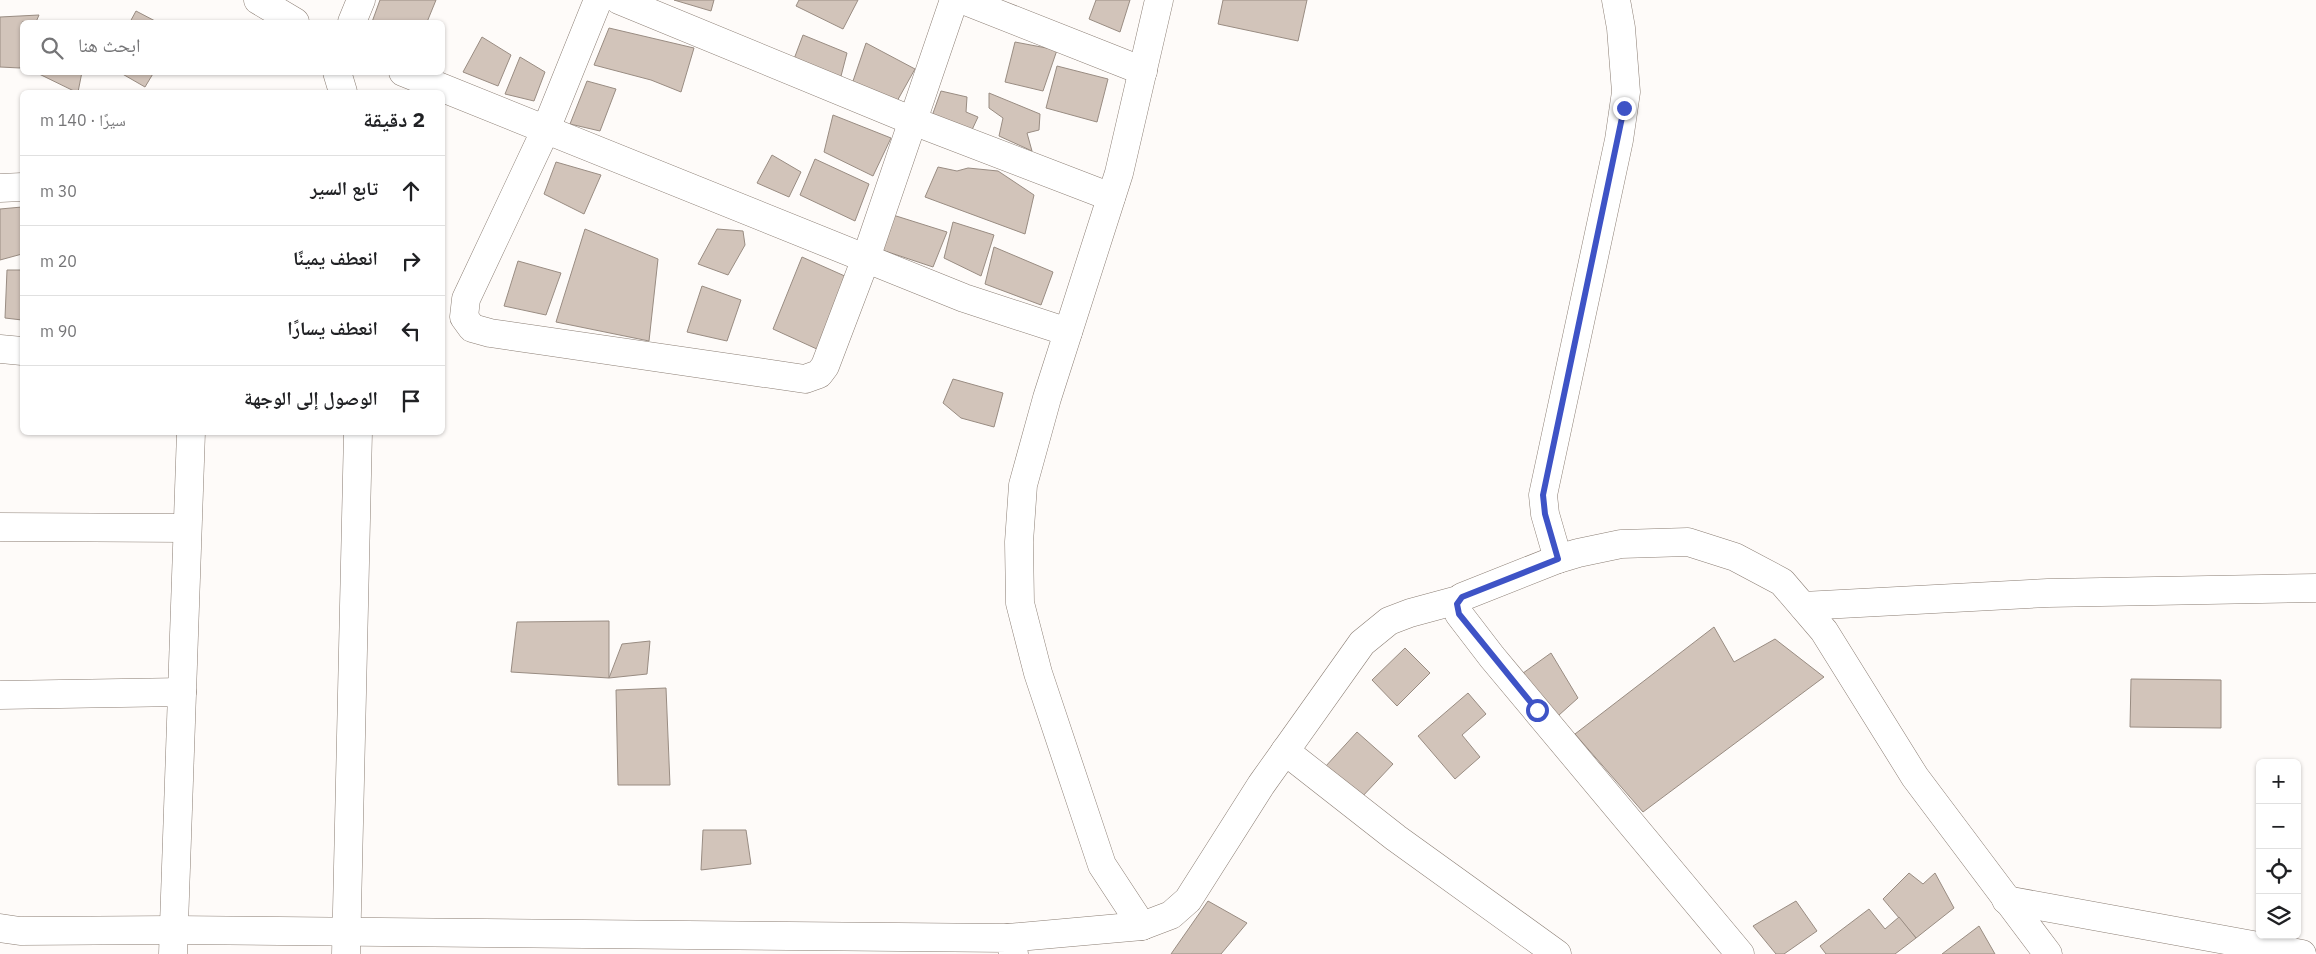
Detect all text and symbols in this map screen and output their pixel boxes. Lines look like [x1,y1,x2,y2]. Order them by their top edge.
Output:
search box [20,20,445,75]
text: ابحث هنا [78,33,140,57]
icon: search [38,34,66,62]
route end [1613,97,1636,120]
text: 2 دقيقة [363,105,425,133]
text: سيرًا · 140 m [40,110,126,130]
text: تابع السير [310,176,378,200]
icon: ahead [397,177,425,205]
text: 30 m [40,181,77,201]
text: انعطف يمينًا [293,246,378,270]
icon: right [397,247,425,275]
text: 20 m [40,251,77,271]
text: انعطف يسارًا [287,316,378,340]
icon: left [397,317,425,345]
text: 90 m [40,321,77,341]
text: الوصول إلى الوجهة [244,386,378,410]
icon: arrive [397,387,425,415]
route start [1526,699,1549,722]
map controls [2256,759,2301,939]
button: + [2256,759,2301,804]
button: − [2256,804,2301,849]
button: locate [2256,849,2301,894]
button: layers [2256,894,2301,939]

